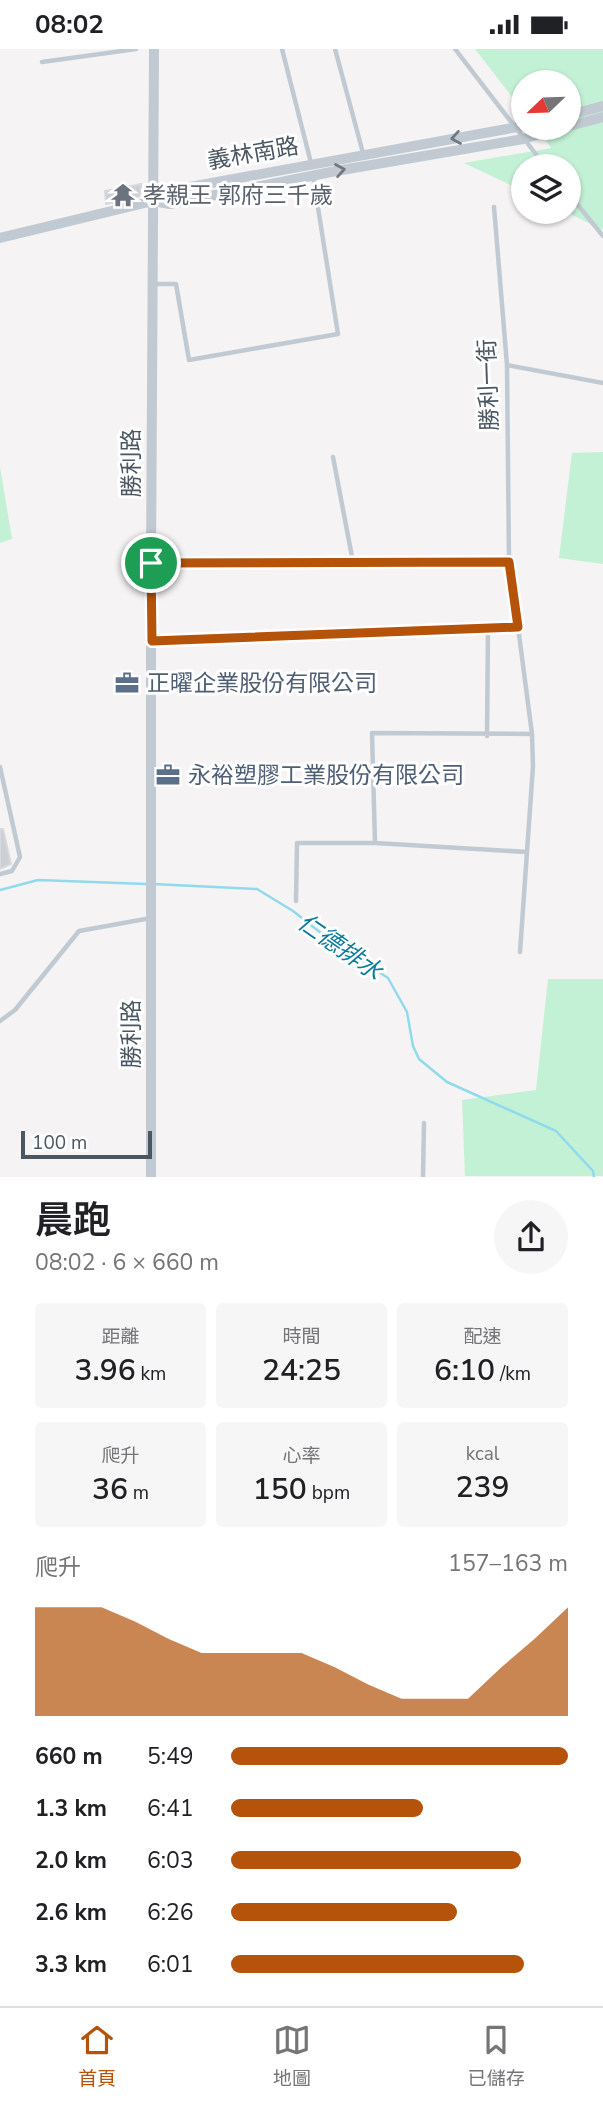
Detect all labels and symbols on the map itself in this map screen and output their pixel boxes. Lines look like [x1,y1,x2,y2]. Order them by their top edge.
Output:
north arrow [511,70,581,140]
street label: 義林南路 [205,130,301,177]
one-way arrow [450,130,462,145]
one-way arrow [334,163,346,178]
place label: 孝親王 郭府三千歲 [143,180,333,211]
temple icon: 孝親王 郭府三千歲 [109,181,137,209]
street label: 勝利一街 [471,338,506,431]
street label: 勝利路 [116,429,147,498]
pin [121,533,181,593]
place label: 正曜企業股份有限公司 [147,668,377,699]
office icon: 正曜企業股份有限公司 [113,669,141,697]
place label: 永裕塑膠工業股份有限公司 [188,760,464,791]
office icon: 永裕塑膠工業股份有限公司 [154,761,182,789]
water label: 仁德排水 [292,906,389,988]
street label: 勝利路 [116,1000,147,1069]
scale bar [21,1127,152,1159]

